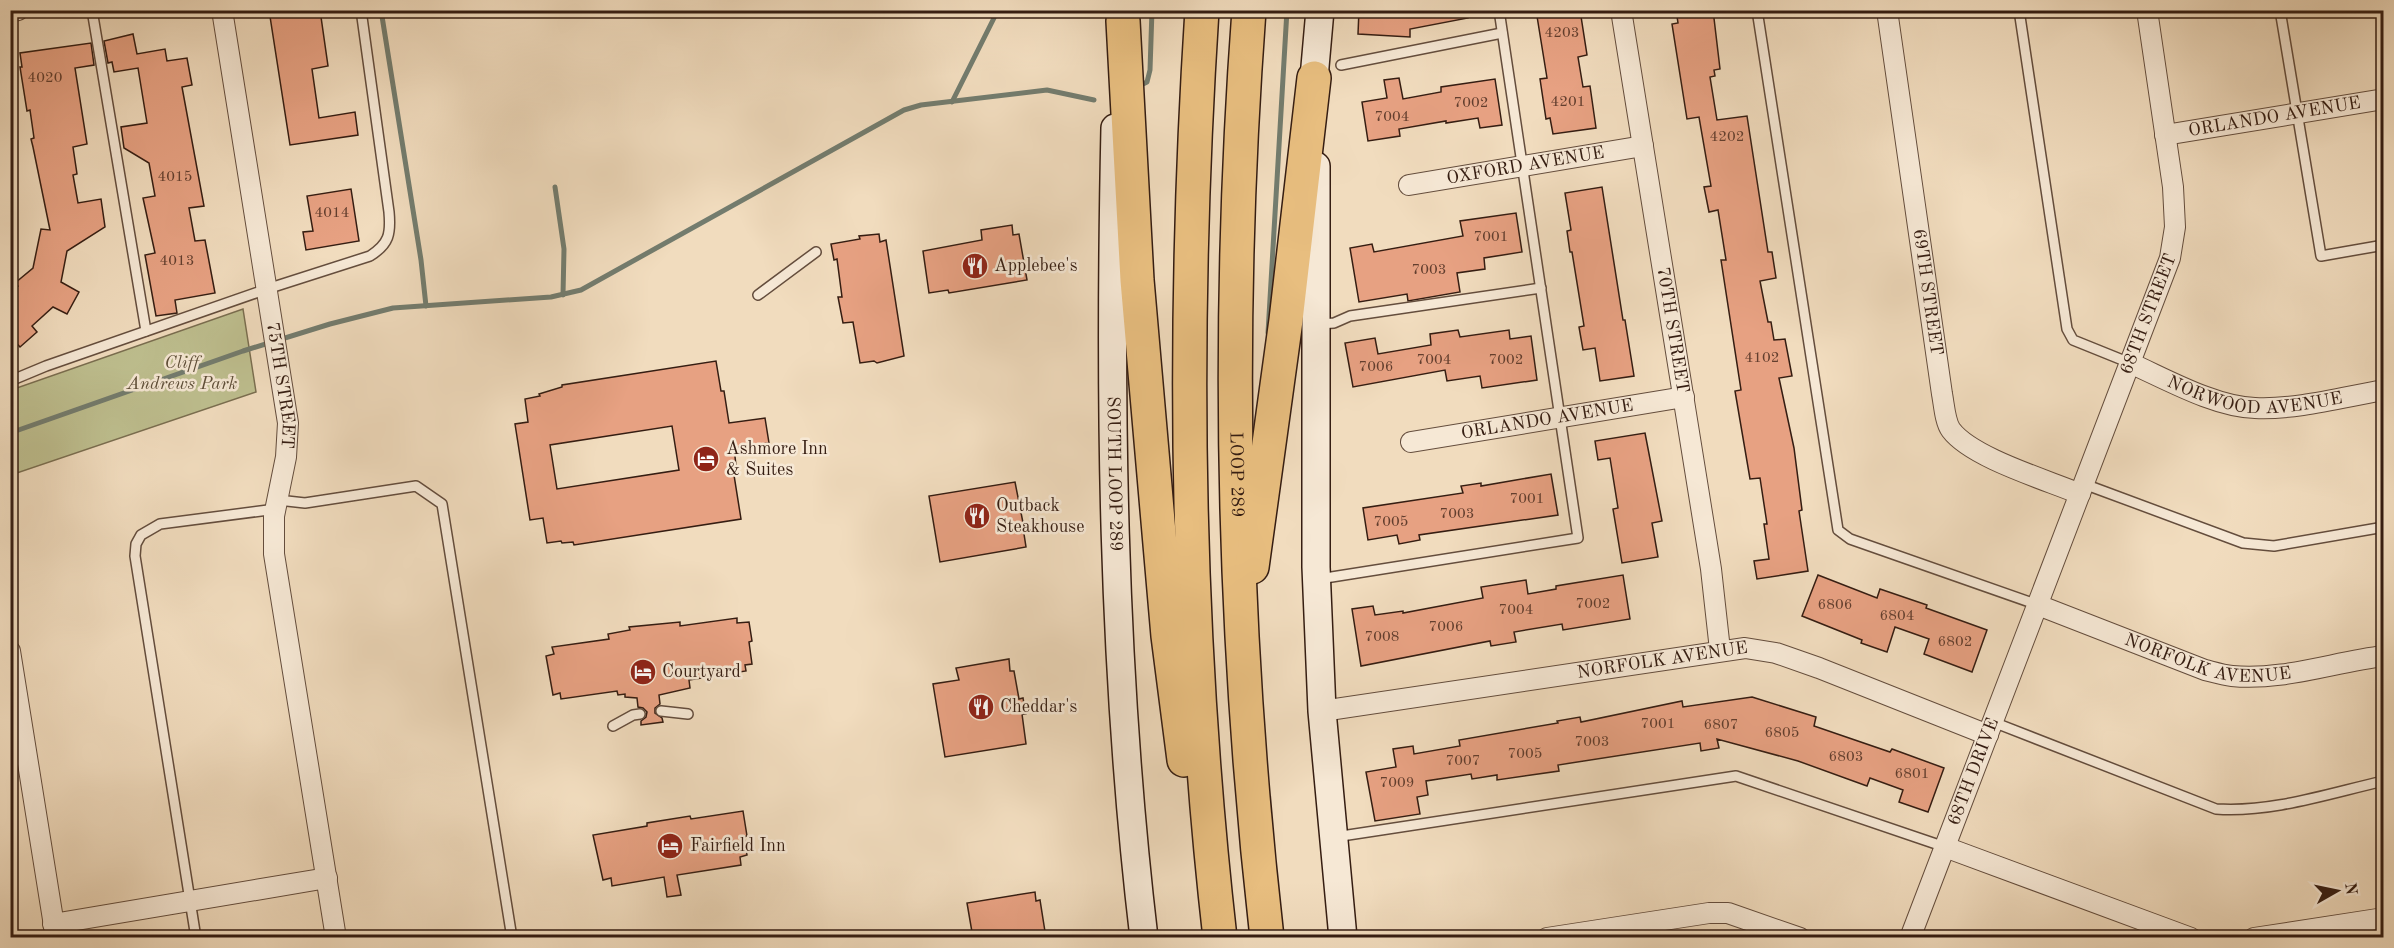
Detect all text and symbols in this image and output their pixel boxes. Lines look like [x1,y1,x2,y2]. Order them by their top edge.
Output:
house number: 4203 [1545,26,1579,41]
house number: 4020 [28,71,62,86]
street label: ORLANDO AVENUE [2187,94,2362,140]
house number: 4201 [1551,95,1585,110]
house number: 7002 [1454,96,1488,111]
house number: 7004 [1375,110,1409,125]
house number: 4202 [1710,130,1744,145]
street label: OXFORD AVENUE [1445,144,1606,188]
house number: 4015 [158,170,192,185]
house number: 4014 [315,206,349,221]
street label: 69TH STREET [1909,228,1945,357]
house number: 7001 [1474,230,1508,245]
restaurant icon: Applebee's [960,251,990,281]
street label: 68TH STREET [2117,251,2180,377]
house number: 4013 [160,254,194,269]
place label: Applebee's [994,257,1078,275]
house number: 7003 [1412,263,1446,278]
street label: 70TH STREET [1653,265,1692,394]
street label: 75TH STREET [263,321,297,449]
house number: 4102 [1745,351,1779,366]
house number: 7004 [1417,353,1451,368]
house number: 7002 [1489,353,1523,368]
park label: Cliff Andrews Park [126,354,238,393]
house number: 7006 [1359,360,1393,375]
street label: NORWOOD AVENUE [2164,373,2344,417]
street label: SOUTH LOOP 289 [1104,396,1125,552]
street label: ORLANDO AVENUE [1460,396,1635,443]
street label: LOOP 289 [1227,432,1246,518]
place label: Ashmore Inn & Suites [726,440,828,479]
hotel icon: Ashmore Inn & Suites [691,444,721,474]
house number: 7001 [1510,492,1544,507]
place label: Outback Steakhouse [996,497,1084,536]
restaurant icon: Outback Steakhouse [962,501,992,531]
house number: 7003 [1440,507,1474,522]
house number: 7005 [1374,515,1408,530]
house number: 7002 [1576,597,1610,612]
house number: 6806 [1818,598,1852,613]
house number: 7004 [1499,603,1533,618]
house number: 6804 [1880,609,1914,624]
house number: 7006 [1429,620,1463,635]
house number: 7008 [1365,630,1399,645]
street label: NORFOLK AVENUE [2122,631,2292,686]
house number: 6802 [1938,635,1972,650]
street label: NORFOLK AVENUE [1576,639,1749,682]
hotel icon: Courtyard [628,657,658,687]
place label: Courtyard [662,663,741,681]
restaurant icon: Cheddar's [966,692,996,722]
place label: Cheddar's [1000,698,1078,716]
street label: 68TH DRIVE [1945,716,2002,828]
house number: 7001 [1641,717,1675,732]
house number: 6807 [1704,718,1738,733]
house number: 6805 [1765,726,1799,741]
house number: 7003 [1575,735,1609,750]
house number: 7005 [1508,747,1542,762]
house number: 6803 [1829,750,1863,765]
house number: 7007 [1446,754,1480,769]
house number: 6801 [1895,767,1929,782]
house number: 7009 [1380,776,1414,791]
hotel icon: Fairfield Inn [655,831,685,861]
place label: Fairfield Inn [690,837,786,855]
north arrow [2307,861,2367,921]
text: N [2341,882,2359,897]

